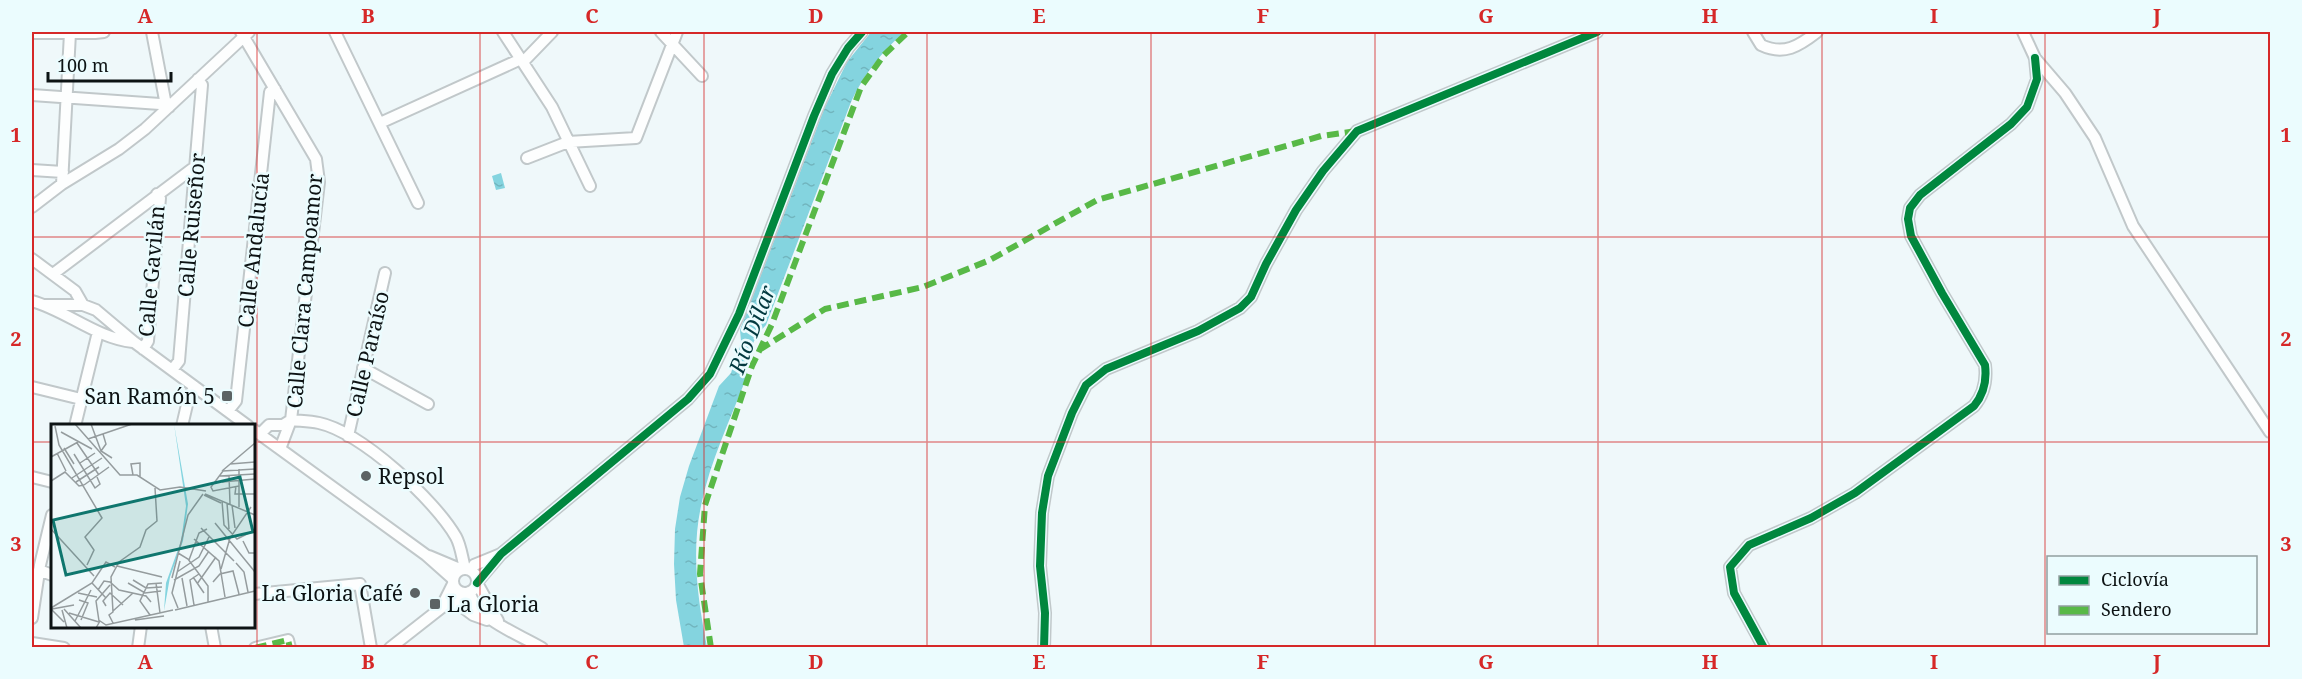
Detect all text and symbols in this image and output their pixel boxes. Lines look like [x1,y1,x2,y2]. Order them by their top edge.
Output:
text: A [137,2,153,29]
text: B [361,2,375,29]
text: C [585,2,599,29]
text: D [808,2,824,29]
text: E [1032,2,1046,29]
text: F [1257,2,1269,29]
text: G [1478,2,1494,29]
text: H [1702,2,1718,29]
text: I [1930,2,1938,29]
text: J [2152,2,2161,29]
scale bar [48,45,171,83]
text: 100 m [57,53,109,77]
text: 1 [10,121,22,148]
text: 1 [2280,121,2292,148]
street label: Calle Ruiseñor [171,152,211,298]
street label: Calle Andalucía [231,171,275,329]
street label: Calle Clara Campoamor [280,172,328,410]
street label: Calle Gavilán [131,204,171,338]
water label: Río Dílar [720,280,782,378]
street label: Calle Paraíso [339,288,395,420]
text: 2 [10,325,22,352]
text: 2 [2280,325,2292,352]
place label: San Ramón 5 [84,382,215,410]
marker: San Ramón 5 [220,389,234,403]
inset map [51,424,255,628]
place label: Repsol [378,462,444,490]
marker: Repsol [359,469,373,483]
text: 3 [10,530,22,557]
text: 3 [2280,530,2292,557]
legend [2047,556,2257,634]
text: Ciclovía [2101,567,2169,591]
place label: La Gloria Café [261,579,403,607]
marker: La Gloria Café [408,586,422,600]
place label: La Gloria [447,590,539,618]
marker: La Gloria [428,597,442,611]
text: Sendero [2101,597,2172,621]
text: A [137,648,153,675]
text: B [361,648,375,675]
text: C [585,648,599,675]
text: D [808,648,824,675]
text: E [1032,648,1046,675]
text: F [1257,648,1269,675]
text: G [1478,648,1494,675]
text: H [1702,648,1718,675]
text: I [1930,648,1938,675]
text: J [2152,648,2161,675]

